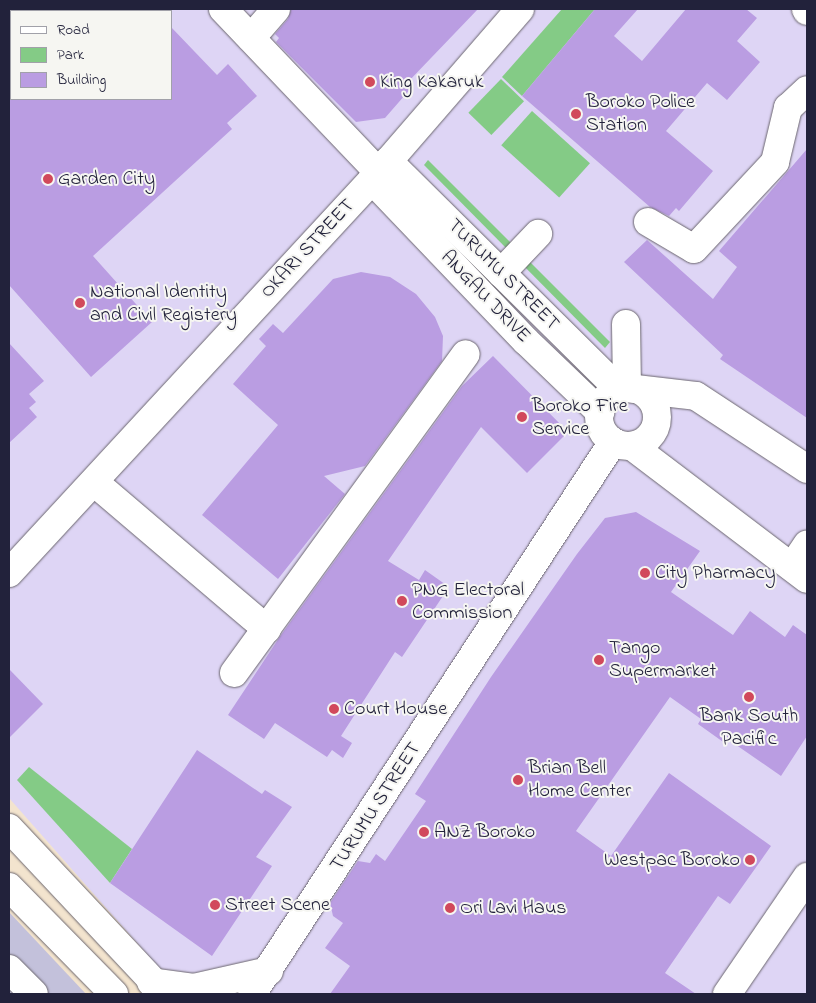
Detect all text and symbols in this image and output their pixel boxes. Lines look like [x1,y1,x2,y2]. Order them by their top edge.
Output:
legend [10,10,172,100]
text: Road [57,19,90,41]
text: Park [57,44,84,66]
text: Building [57,69,106,91]
place label: King Kakaruk [380,70,484,94]
marker: King Kakaruk [364,76,376,88]
place label: Boroko Police Station [586,90,695,137]
marker: Boroko Police Station [570,108,582,120]
place label: Garden City [58,167,155,191]
marker: Garden City [42,173,54,185]
street label: OKARI STREET [256,194,360,304]
street label: TURUMU STREET [442,214,564,336]
street label: ANGAU DRIVE [435,246,535,348]
place label: National Identity and Civil Registery [90,280,237,327]
marker: National Identity and Civil Registery [74,297,86,309]
place label: Boroko Fire Service [532,394,628,441]
marker: Boroko Fire Service [516,411,528,423]
place label: City Pharmacy [655,561,776,585]
marker: City Pharmacy [639,567,651,579]
place label: PNG Electoral Commission [412,578,524,625]
marker: PNG Electoral Commission [396,595,408,607]
place label: Tango Supermarket [609,636,716,683]
marker: Tango Supermarket [593,654,605,666]
marker: Bank South Pacific [743,691,755,703]
place label: Court House [344,697,447,721]
marker: Court House [328,703,340,715]
place label: Bank South Pacific [700,705,798,752]
street label: TURUMU STREET [325,738,427,876]
place label: Brian Bell Home Center [528,756,631,803]
marker: Brian Bell Home Center [512,774,524,786]
place label: ANZ Boroko [434,820,535,844]
marker: ANZ Boroko [418,826,430,838]
place label: Westpac Boroko [604,848,740,872]
marker: Westpac Boroko [744,854,756,866]
place label: Street Scene [225,893,330,917]
place label: Ori Lavi Haus [460,896,566,920]
marker: Street Scene [209,899,221,911]
marker: Ori Lavi Haus [444,902,456,914]

